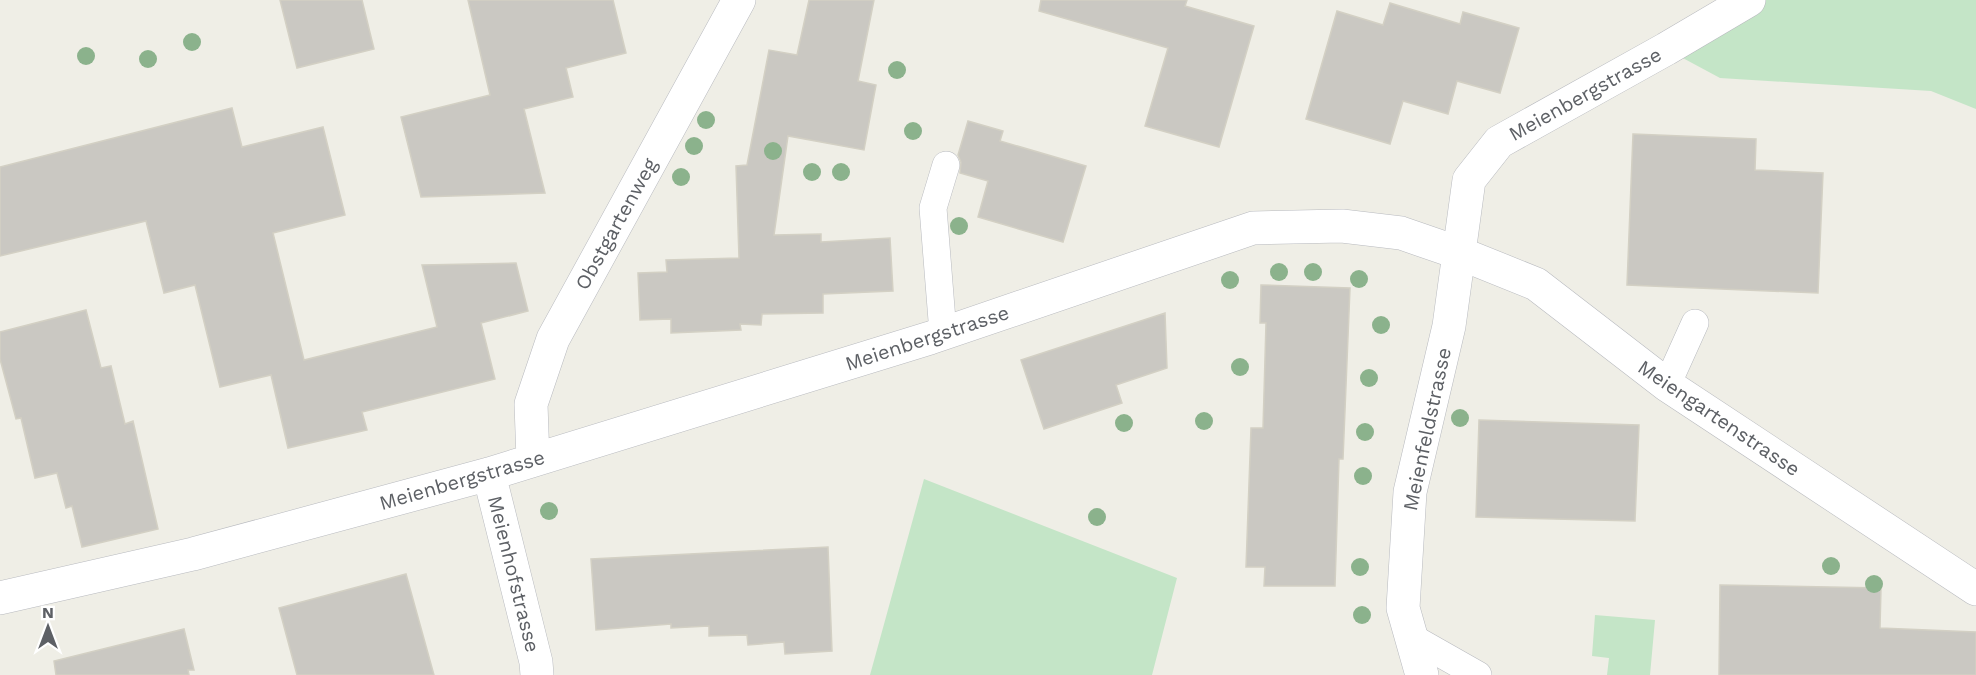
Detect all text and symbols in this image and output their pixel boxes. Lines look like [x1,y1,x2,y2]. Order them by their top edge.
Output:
street label: Meienbergstrasse [1504,42,1666,146]
street label: Obstgartenweg [570,154,662,294]
street label: Meienbergstrasse [842,300,1012,376]
street label: Meienfeldstrasse [1398,345,1456,513]
street label: Meiengartenstrasse [1633,355,1805,481]
street label: Meienbergstrasse [377,445,547,515]
street label: Meienhofstrasse [483,493,545,655]
north arrow [18,597,78,657]
text: N [42,603,54,622]

